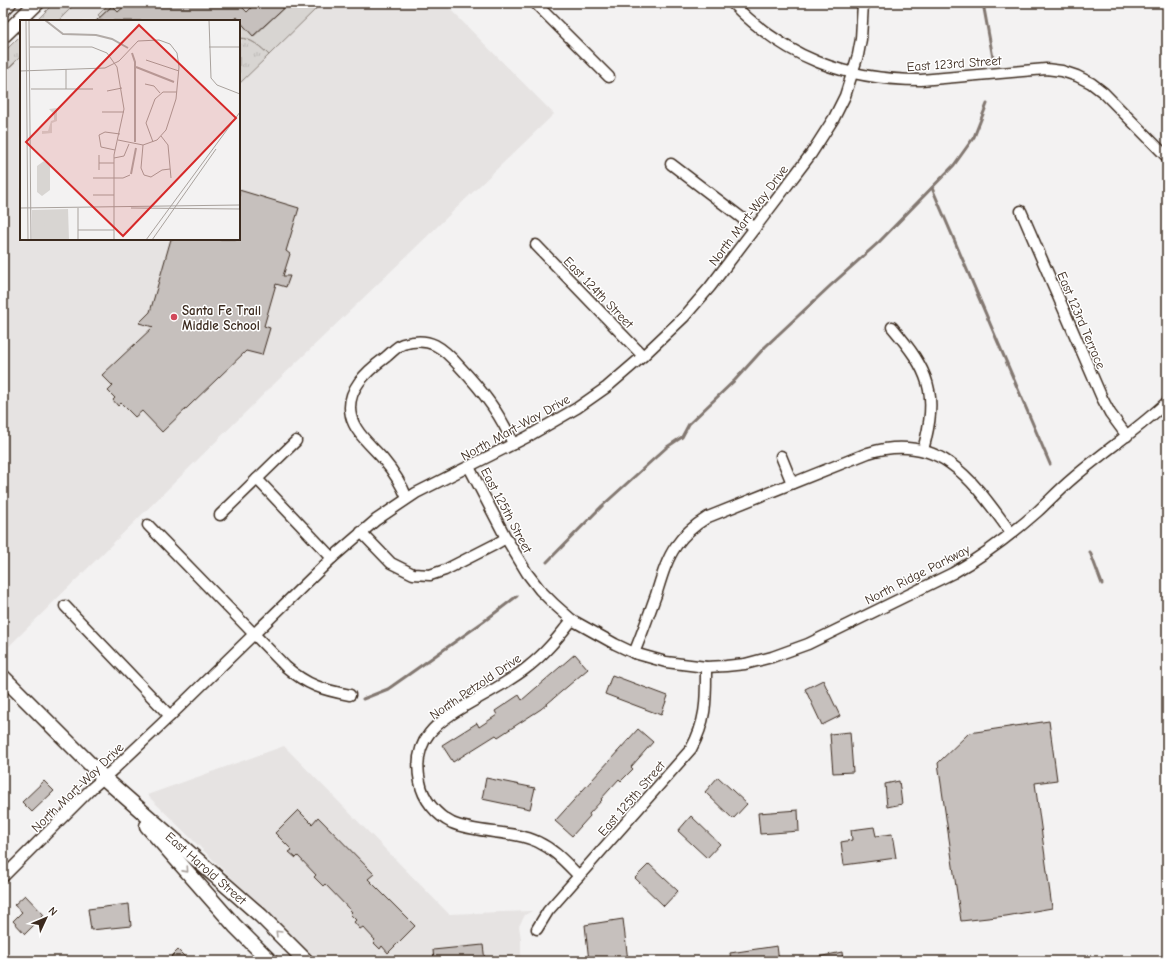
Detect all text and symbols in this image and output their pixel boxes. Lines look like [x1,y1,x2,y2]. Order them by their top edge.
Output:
inset map [20,20,240,240]
street label: East 123rd Street [906,53,1003,74]
street label: North Mart-Way Drive [706,162,791,269]
street label: East 124th Street [561,253,637,332]
street label: East 123rd Terrace [1054,269,1109,372]
place label: Santa Fe Trail Middle School [182,303,261,333]
marker: Santa Fe Trail Middle School [169,312,179,322]
street label: North Mart-Way Drive [458,391,573,464]
street label: East 125th Street [478,465,536,557]
street label: North Ridge Parkway [862,541,972,607]
street label: North Petzold Drive [427,650,524,723]
street label: North Mart-Way Drive [28,739,127,835]
street label: East 125th Street [595,757,669,839]
street label: East Harold Street [162,829,250,909]
one-way arrow [181,865,188,873]
north arrow [26,898,66,938]
text: N [46,904,60,919]
one-way arrow [275,930,283,938]

